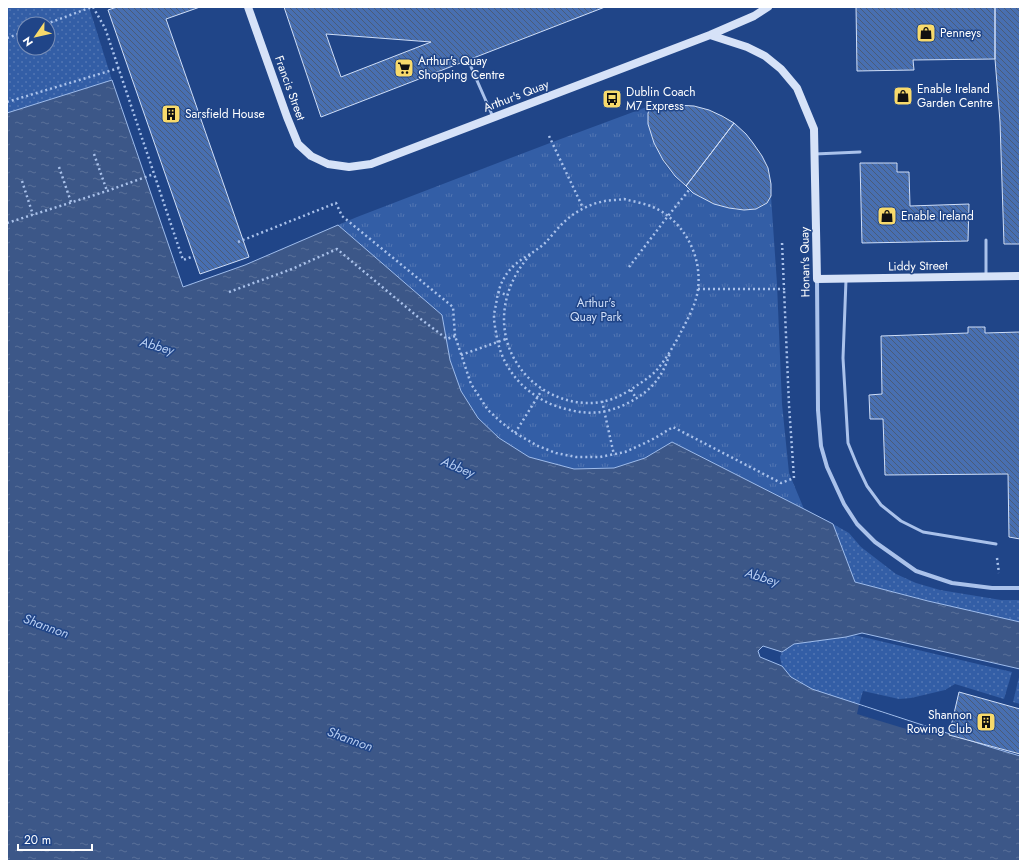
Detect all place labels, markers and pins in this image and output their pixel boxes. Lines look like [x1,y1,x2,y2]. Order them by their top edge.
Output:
shop icon: Penneys [915,22,937,44]
place label: Penneys [940,24,981,42]
place label: Arthur's Quay Shopping Centre [418,52,505,84]
supermarket icon: Arthur's Quay Shopping Centre [393,57,415,79]
place label: Enable Ireland Garden Centre [917,80,993,112]
place label: Dublin Coach M7 Express [626,83,696,115]
shop icon: Enable Ireland Garden Centre [892,85,914,107]
bus stop icon: Dublin Coach M7 Express [601,88,623,110]
building icon: Sarsfield House [160,103,182,125]
place label: Sarsfield House [185,105,265,123]
shop icon: Enable Ireland [876,205,898,227]
place label: Enable Ireland [901,207,974,225]
place label: Shannon Rowing Club [907,706,972,738]
building icon: Shannon Rowing Club [975,711,997,733]

